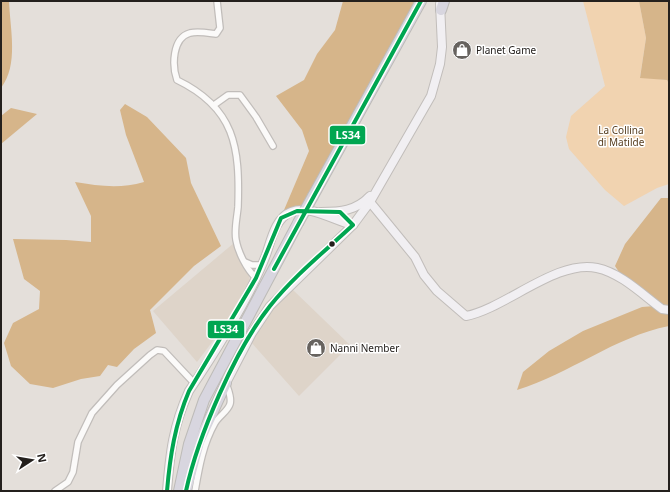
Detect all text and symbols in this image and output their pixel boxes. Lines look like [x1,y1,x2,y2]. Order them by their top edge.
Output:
shop icon: Planet Game [451,39,473,61]
place label: Planet Game [476,43,537,57]
park label: La Collina di Matilde [598,123,645,149]
line badge: LS34 [329,125,366,145]
text: LS34 [336,127,361,142]
unlabelled marker [327,239,337,249]
line badge: LS34 [207,320,245,339]
text: LS34 [214,321,239,336]
shop icon: Nanni Nember [305,337,327,359]
place label: Nanni Nember [330,341,399,355]
north arrow [12,440,52,480]
text: N [34,452,51,464]

